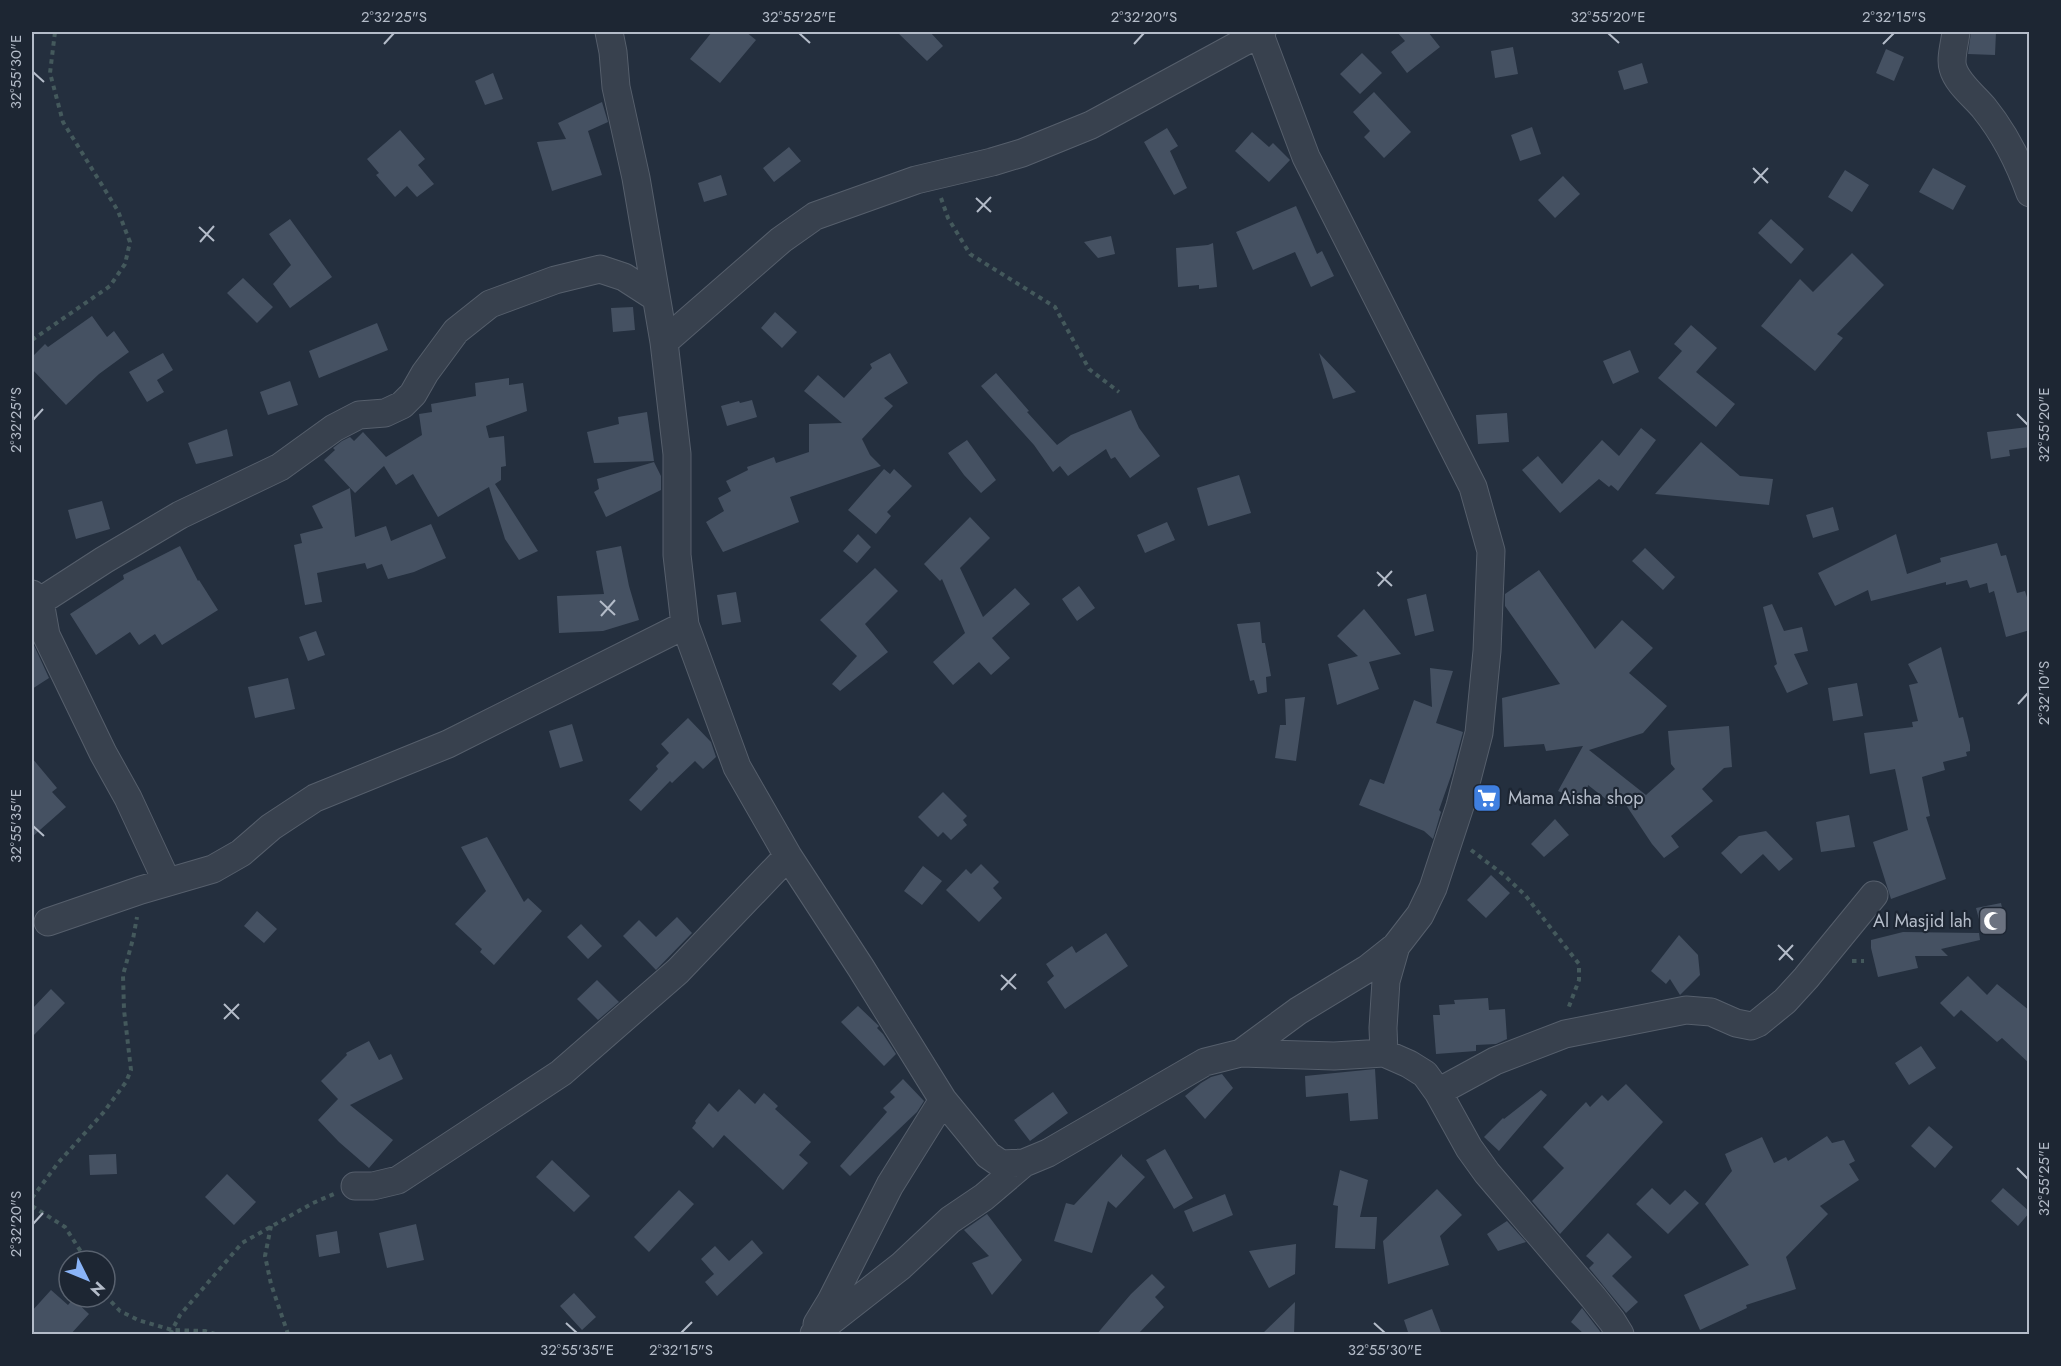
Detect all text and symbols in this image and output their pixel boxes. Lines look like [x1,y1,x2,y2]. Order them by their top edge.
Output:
text: 2°32'25"S [361,6,427,28]
text: 32°55'25"E [762,6,836,28]
text: 2°32'20"S [1111,6,1177,28]
text: 32°55'20"E [1571,6,1645,28]
text: 2°32'15"S [1862,6,1926,28]
text: 32°55'30"E [5,35,27,109]
text: 2°32'25"S [5,387,27,453]
text: 32°55'20"E [2033,388,2055,462]
text: 2°32'10"S [2033,661,2055,725]
supermarket icon: Mama Aisha shop [1471,782,1503,814]
place label: Mama Aisha shop [1508,785,1643,811]
text: 32°55'35"E [5,789,27,863]
mosque icon: Al Masjid lah [1977,905,2009,937]
place label: Al Masjid lah [1873,908,1972,934]
text: 32°55'25"E [2033,1142,2055,1216]
text: 2°32'20"S [5,1191,27,1257]
north arrow [57,1249,117,1309]
text: N [85,1276,110,1301]
text: 32°55'35"E [540,1339,614,1361]
text: 2°32'15"S [649,1339,713,1361]
text: 32°55'30"E [1348,1339,1422,1361]

